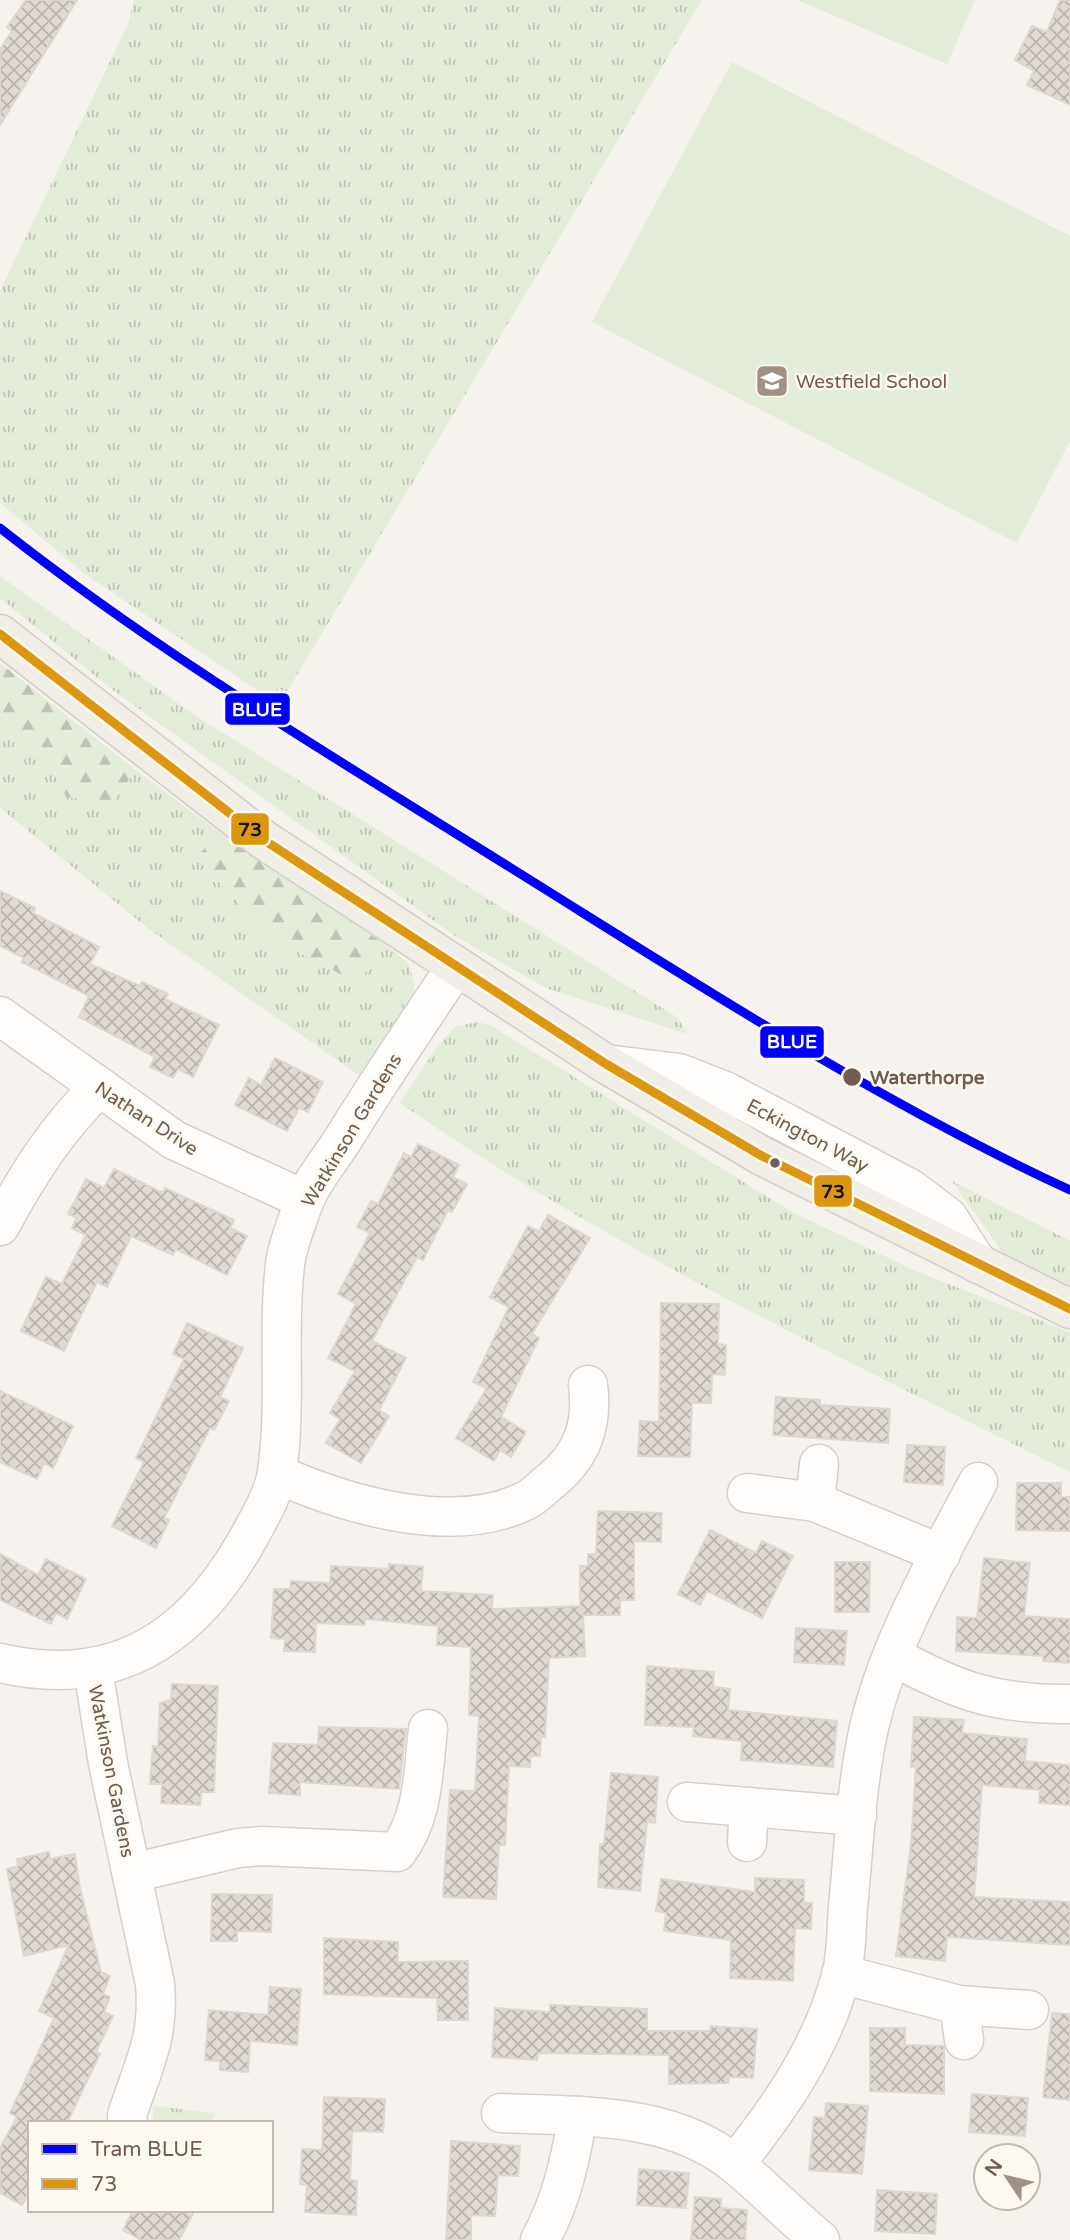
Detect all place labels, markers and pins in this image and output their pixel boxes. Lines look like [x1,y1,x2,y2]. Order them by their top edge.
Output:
school or university icon: Westfield School [753,362,791,400]
place label: Westfield School [796,371,947,393]
marker: Waterthorpe [841,1066,863,1088]
place label: Waterthorpe [870,1067,985,1090]
unlabelled marker [768,1156,782,1170]

